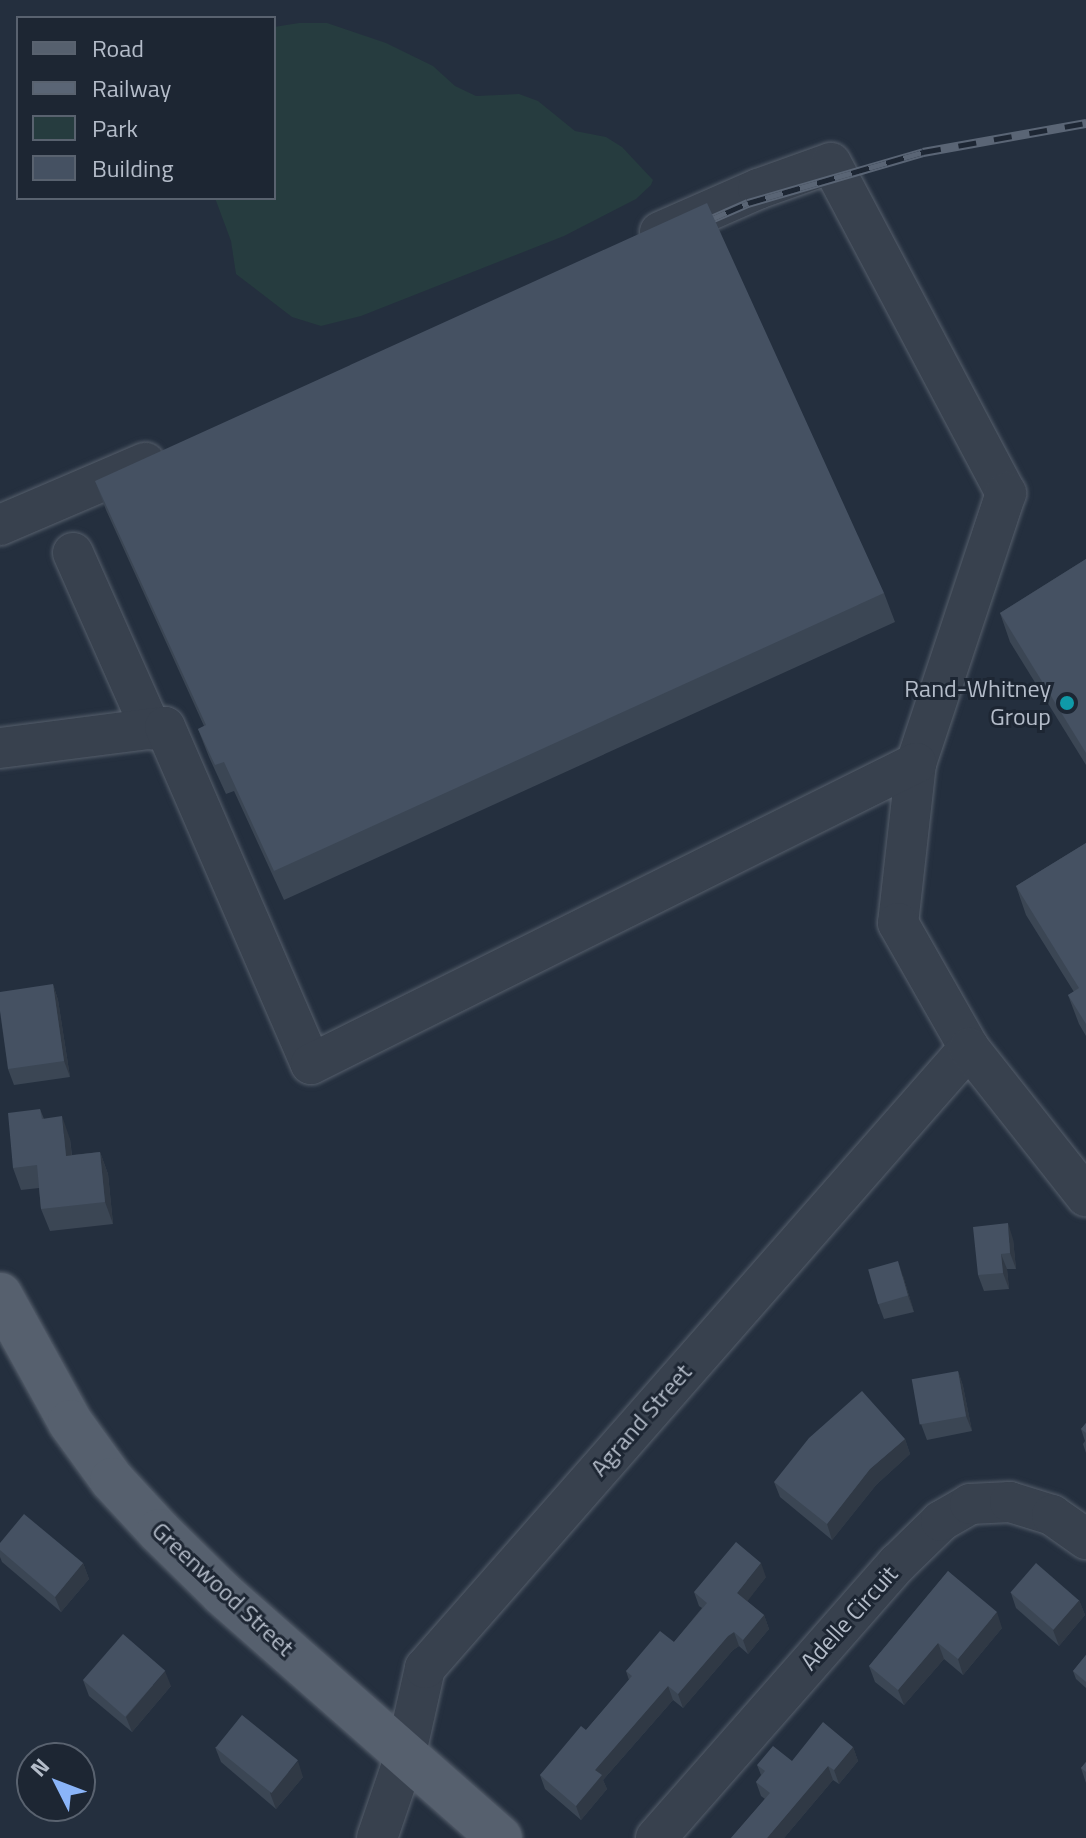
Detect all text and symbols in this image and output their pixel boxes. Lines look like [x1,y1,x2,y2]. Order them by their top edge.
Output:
legend [16,16,276,200]
text: Road [92,30,144,66]
text: Railway [92,70,171,106]
text: Park [92,110,138,146]
text: Building [92,150,174,186]
place label: Rand-Whitney Group [904,675,1051,731]
marker: Rand-Whitney Group [1058,694,1076,712]
street label: Agrand Street [584,1358,698,1482]
street label: Greenwood Street [146,1516,300,1662]
street label: Adelle Circuit [795,1560,903,1676]
north arrow [16,1742,96,1822]
text: N [22,1750,57,1784]

